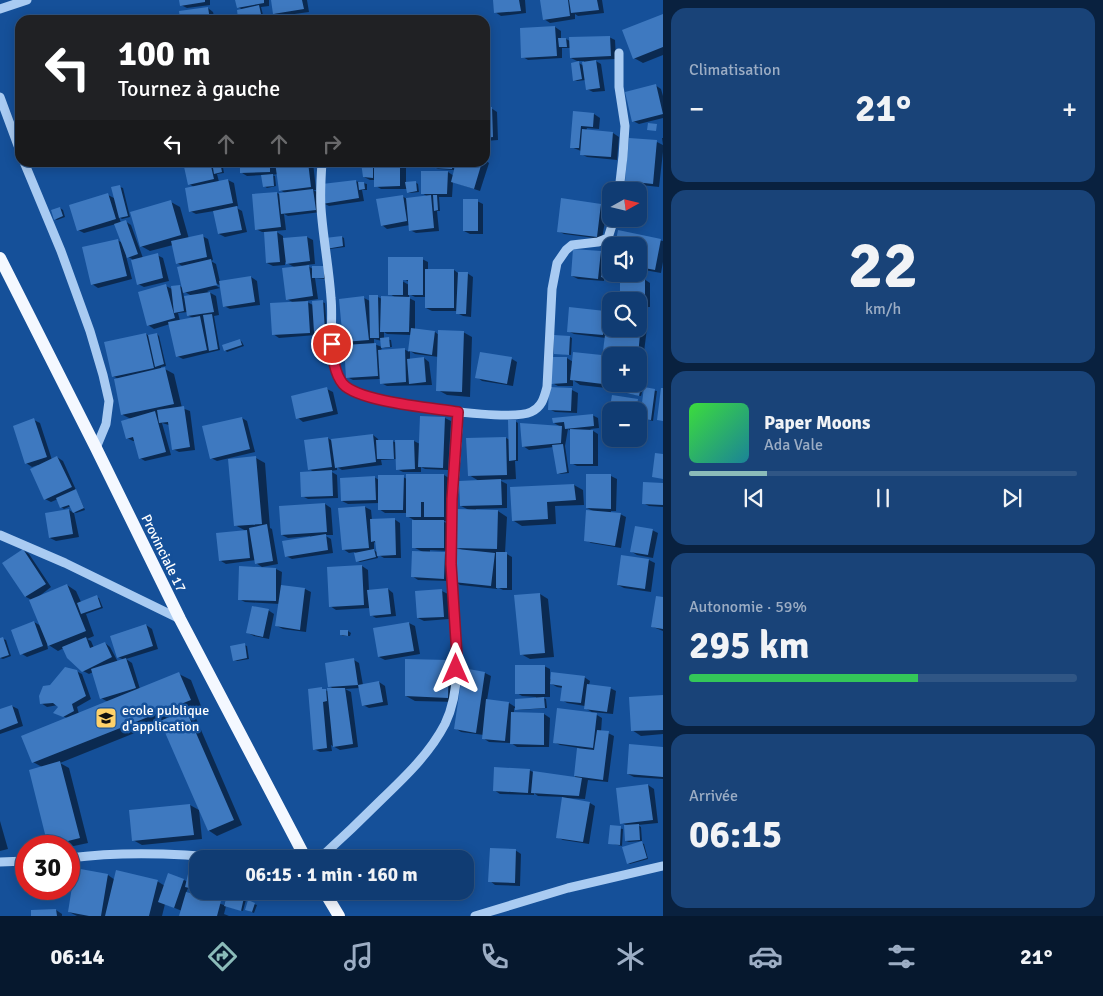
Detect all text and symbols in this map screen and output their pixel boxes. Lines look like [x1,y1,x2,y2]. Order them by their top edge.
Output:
text: 100 m [118,32,211,75]
icon: left [35,35,100,100]
text: Climatisation [689,60,780,80]
text: Tournez à gauche [118,75,280,102]
text: 21° [855,85,911,132]
text: − [689,92,704,126]
text: + [1062,92,1077,126]
icon: left [159,130,187,158]
icon: ahead [212,130,240,158]
icon: ahead [265,130,293,158]
icon: right [318,130,346,158]
north arrow [602,182,648,228]
map controls [602,182,647,447]
text: 22 [848,226,918,306]
button: sound [602,237,647,282]
button: search [602,292,647,337]
text: km/h [865,299,901,319]
pin [311,323,353,365]
icon: arrive [318,330,346,358]
button: + [602,347,647,392]
button: − [602,402,647,447]
text: Paper Moons [764,411,870,435]
text: Ada Vale [764,435,823,455]
icon: previous [740,484,768,512]
icon: pause [869,484,897,512]
icon: next [998,484,1026,512]
street label: Provinciale 17 [137,512,190,595]
text: Autonomie · 59% [689,597,807,617]
text: 295 km [689,622,810,669]
position arrow [429,642,481,694]
place label: ecole publique d'application [122,702,209,735]
school or university icon: ecole publique d'application [94,706,118,730]
text: Arrivée [689,786,738,806]
text: 06:15 [689,811,782,858]
speed limit sign: 30 [15,835,80,900]
text: 06:15 · 1 min · 160 m [245,863,418,887]
icon: directions [205,939,240,974]
icon: music [341,939,376,974]
icon: phone [477,939,512,974]
icon: climate [613,939,648,974]
icon: car [748,939,783,974]
icon: filters [884,939,919,974]
text: 06:14 [50,943,104,970]
text: 21° [1020,943,1053,970]

